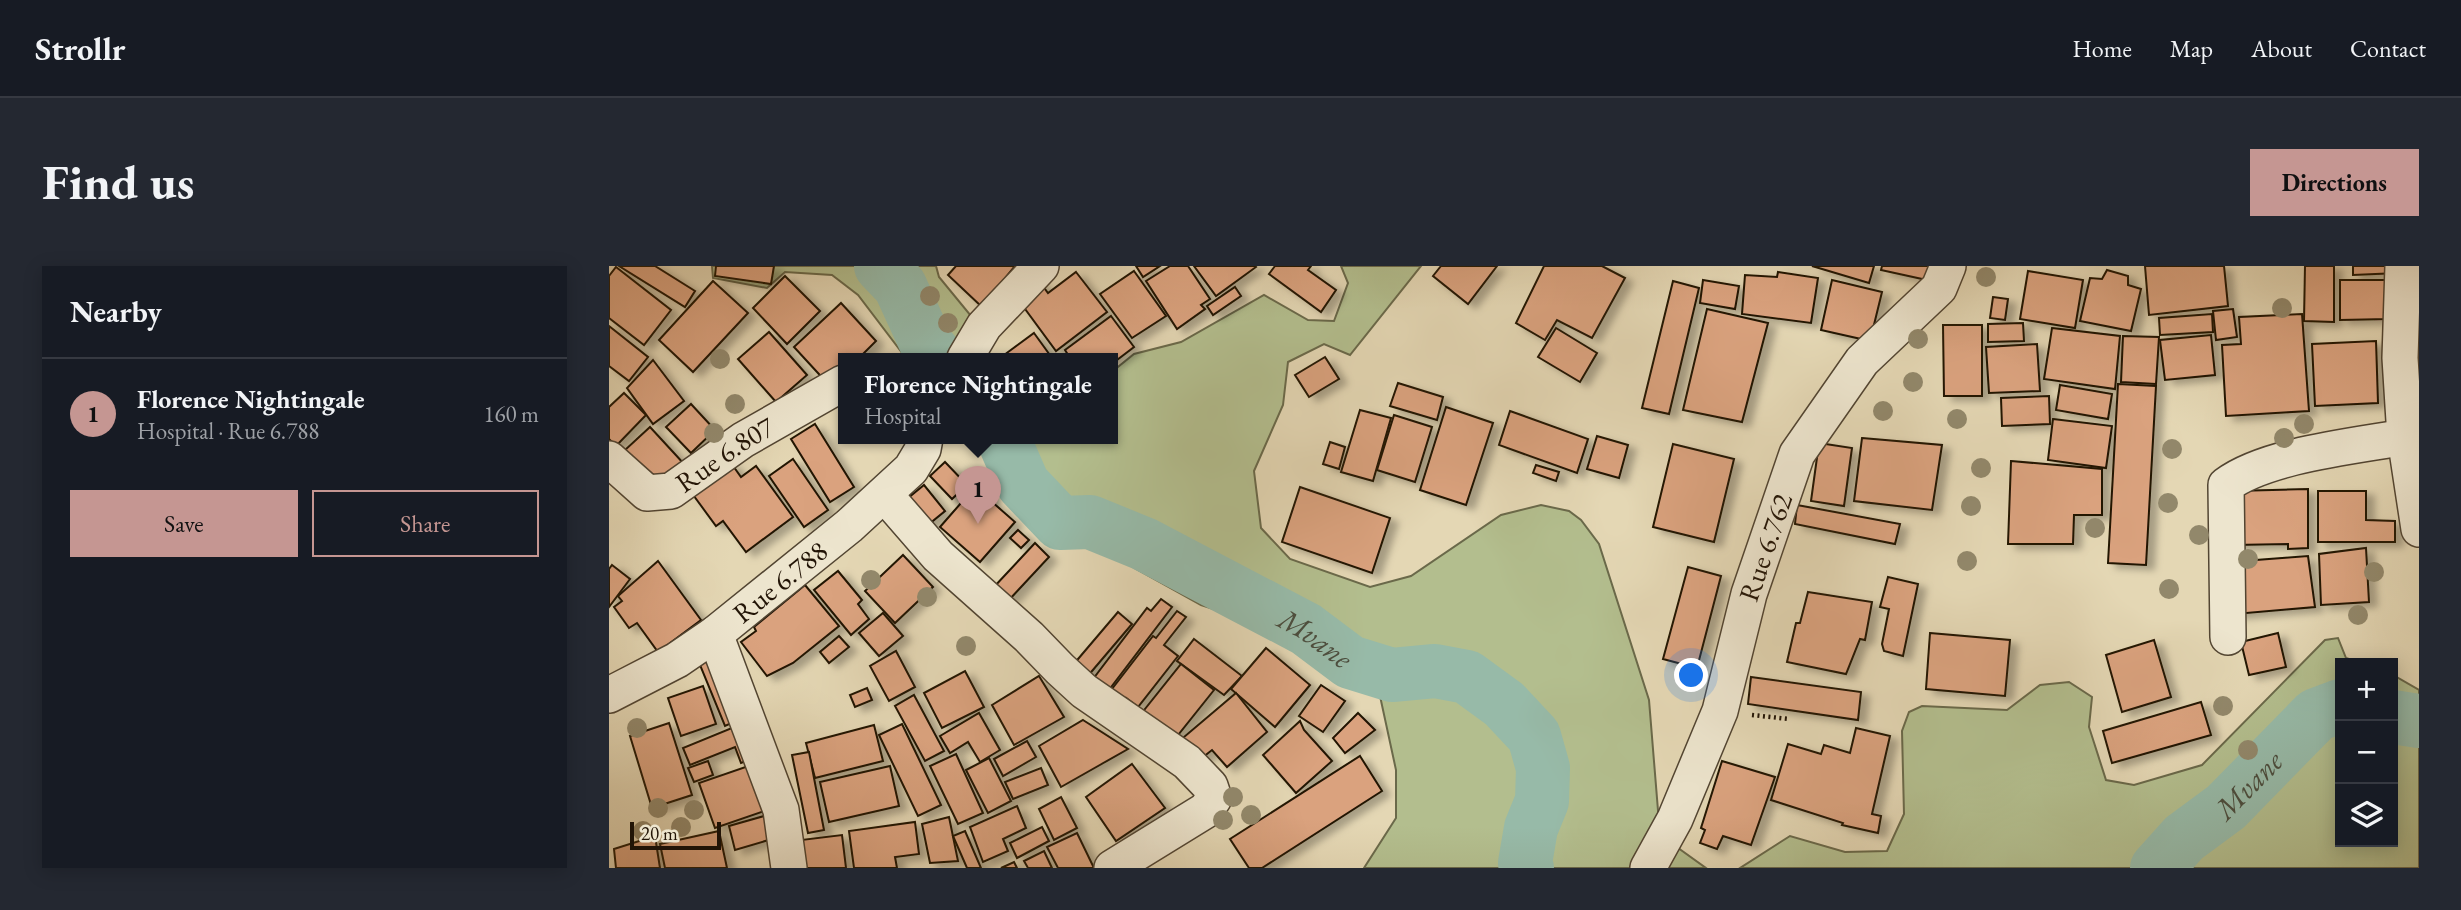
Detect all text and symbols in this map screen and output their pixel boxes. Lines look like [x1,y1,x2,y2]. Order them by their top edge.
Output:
text: Strollr [35,27,126,70]
text: Home [2072,33,2132,64]
text: Map [2170,33,2213,64]
text: About [2251,33,2312,64]
text: Contact [2350,33,2426,64]
button: Directions [2250,149,2419,216]
text: Find us [42,150,194,214]
text: Nearby [70,292,162,331]
popup [838,353,1118,444]
text: Florence Nightingale [864,367,1092,401]
text: Florence Nightingale [137,382,365,416]
text: 1 [87,399,99,429]
text: 160 m [483,399,539,429]
text: Hospital [864,401,941,431]
street label: Rue 6.807 [668,408,781,500]
text: Hospital · Rue 6.788 [137,416,319,446]
pin: 1 [955,466,1001,524]
street label: Rue 6.762 [1730,488,1800,606]
button: Save [70,490,298,557]
button: Share [312,490,539,557]
street label: Rue 6.788 [725,533,835,631]
water label: Mvane [1270,598,1361,677]
your location [1674,658,1708,692]
map controls [2335,658,2398,847]
button: + [2335,658,2398,721]
button: − [2335,721,2398,784]
water label: Mvane [2204,741,2291,829]
button: layers [2335,784,2398,847]
scale bar [630,819,721,851]
text: 20 m [641,821,678,846]

